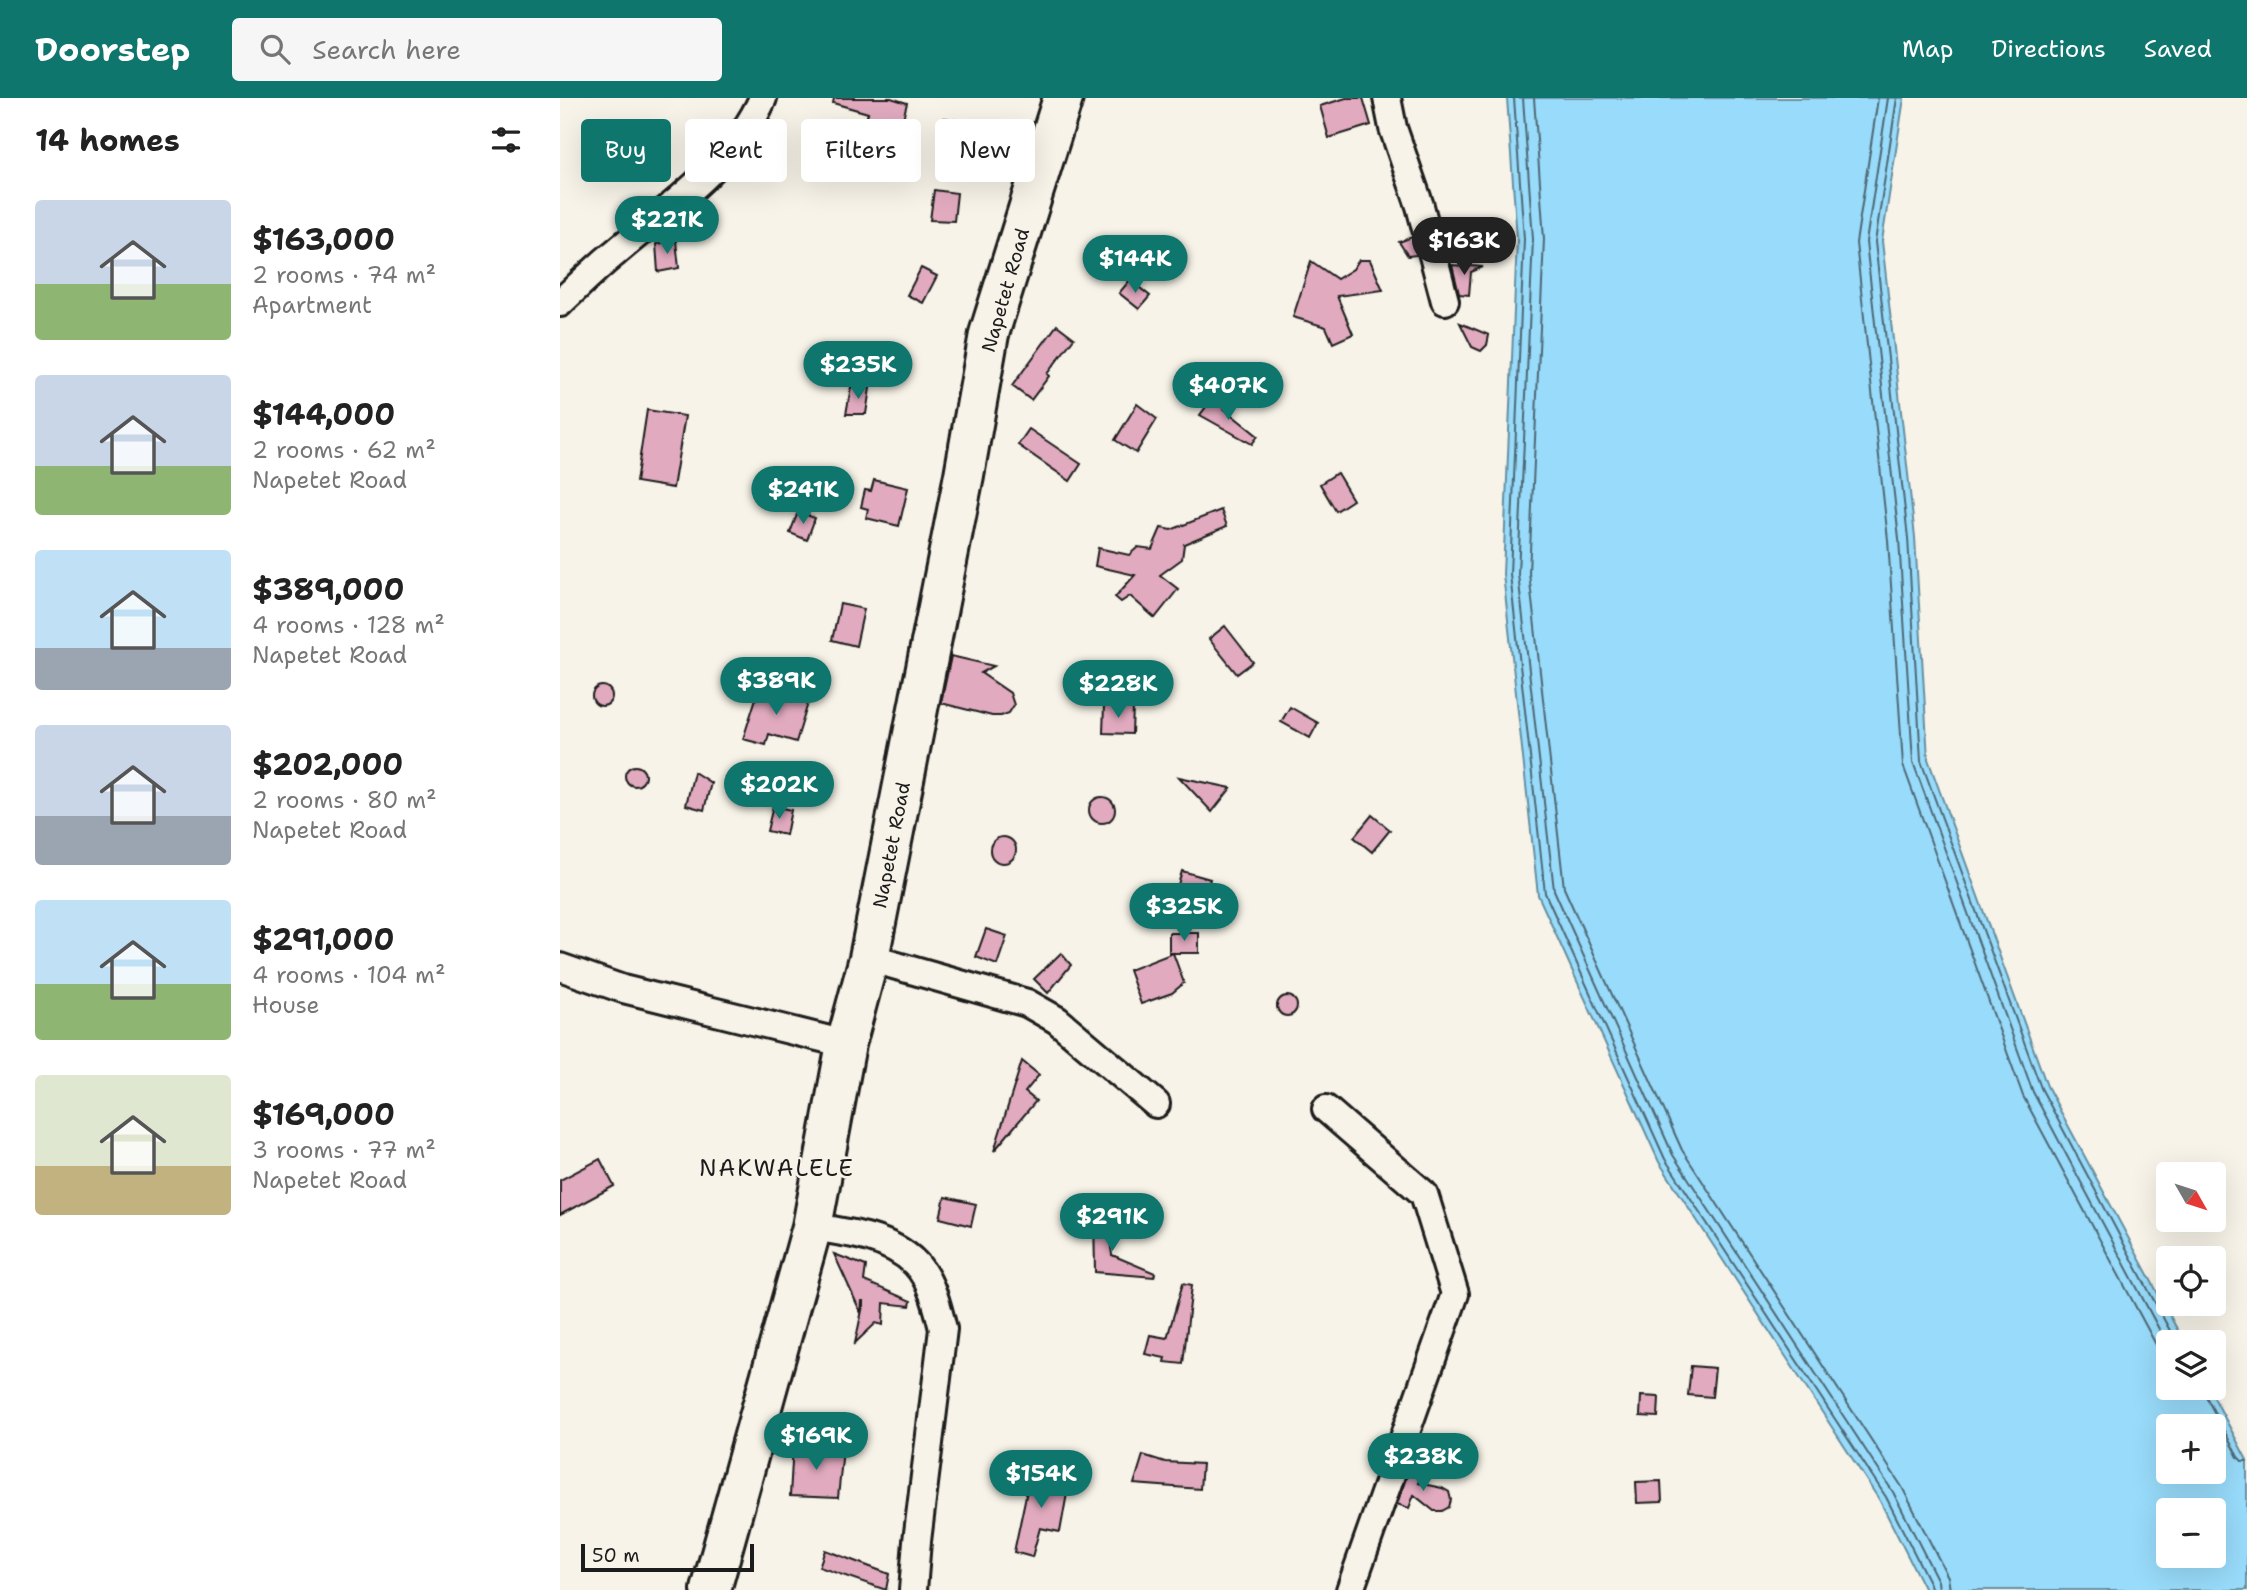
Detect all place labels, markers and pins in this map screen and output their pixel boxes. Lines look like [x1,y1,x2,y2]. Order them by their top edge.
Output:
pin: $221K [618,197,716,256]
pin: $163K [1415,218,1513,277]
pin: $144K [1086,236,1184,295]
pin: $235K [809,342,907,401]
pin: $407K [1179,362,1277,422]
pin: $241K [754,466,852,526]
pin: $389K [727,658,825,717]
pin: $228K [1069,660,1167,720]
pin: $202K [730,762,828,821]
pin: $325K [1135,884,1233,943]
pin: $291K [1063,1194,1161,1253]
pin: $169K [767,1412,865,1472]
pin: $238K [1374,1434,1472,1493]
pin: $154K [992,1450,1090,1510]

